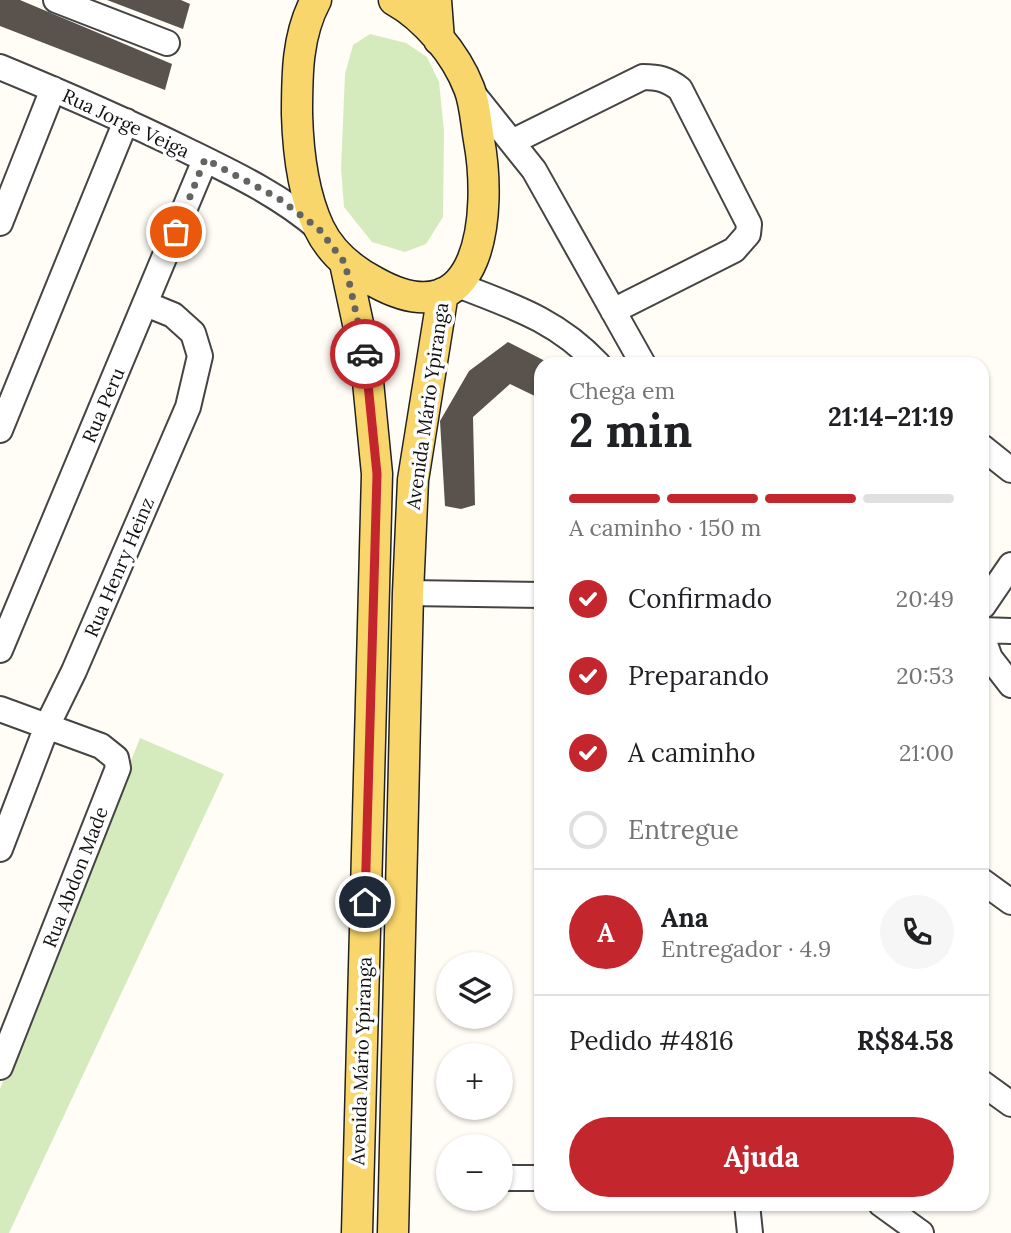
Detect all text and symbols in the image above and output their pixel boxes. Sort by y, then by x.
street label: Rua Jorge Veiga [59,83,194,163]
pin [146,202,206,262]
icon: bag [157,213,195,251]
street label: Avenida Mário Ypiranga [400,301,453,512]
courier [330,319,400,389]
icon: car [346,335,384,373]
street label: Rua Peru [76,364,130,446]
text: Chega em [569,376,675,405]
text: 21:14–21:19 [828,400,954,433]
text: 2 min [569,401,692,460]
street label: Rua Henry Heinz [79,494,159,640]
text: A caminho · 150 m [569,513,761,542]
icon: check [569,580,607,618]
text: Confirmado [628,582,772,615]
text: 20:49 [896,584,954,613]
icon: check [569,657,607,695]
text: Preparando [628,659,769,692]
text: 20:53 [896,661,954,690]
icon: check [569,734,607,772]
text: A caminho [628,736,755,769]
text: 21:00 [899,738,954,767]
street label: Rua Abdon Made [37,803,113,951]
text: Entregue [628,813,739,846]
pin [335,872,395,932]
icon: home [346,883,384,921]
button: phone [880,895,954,969]
text: Ana [661,901,708,934]
text: A [597,916,615,949]
text: Entregador · 4.9 [661,934,831,963]
map controls [436,952,513,1211]
button: layers [436,952,513,1029]
street label: Avenida Mário Ypiranga [345,956,377,1167]
text: Pedido #4816 [569,1024,734,1057]
text: R$84.58 [857,1024,954,1057]
button: + [436,1043,513,1120]
button: Ajuda [569,1117,954,1197]
button: − [436,1134,513,1211]

